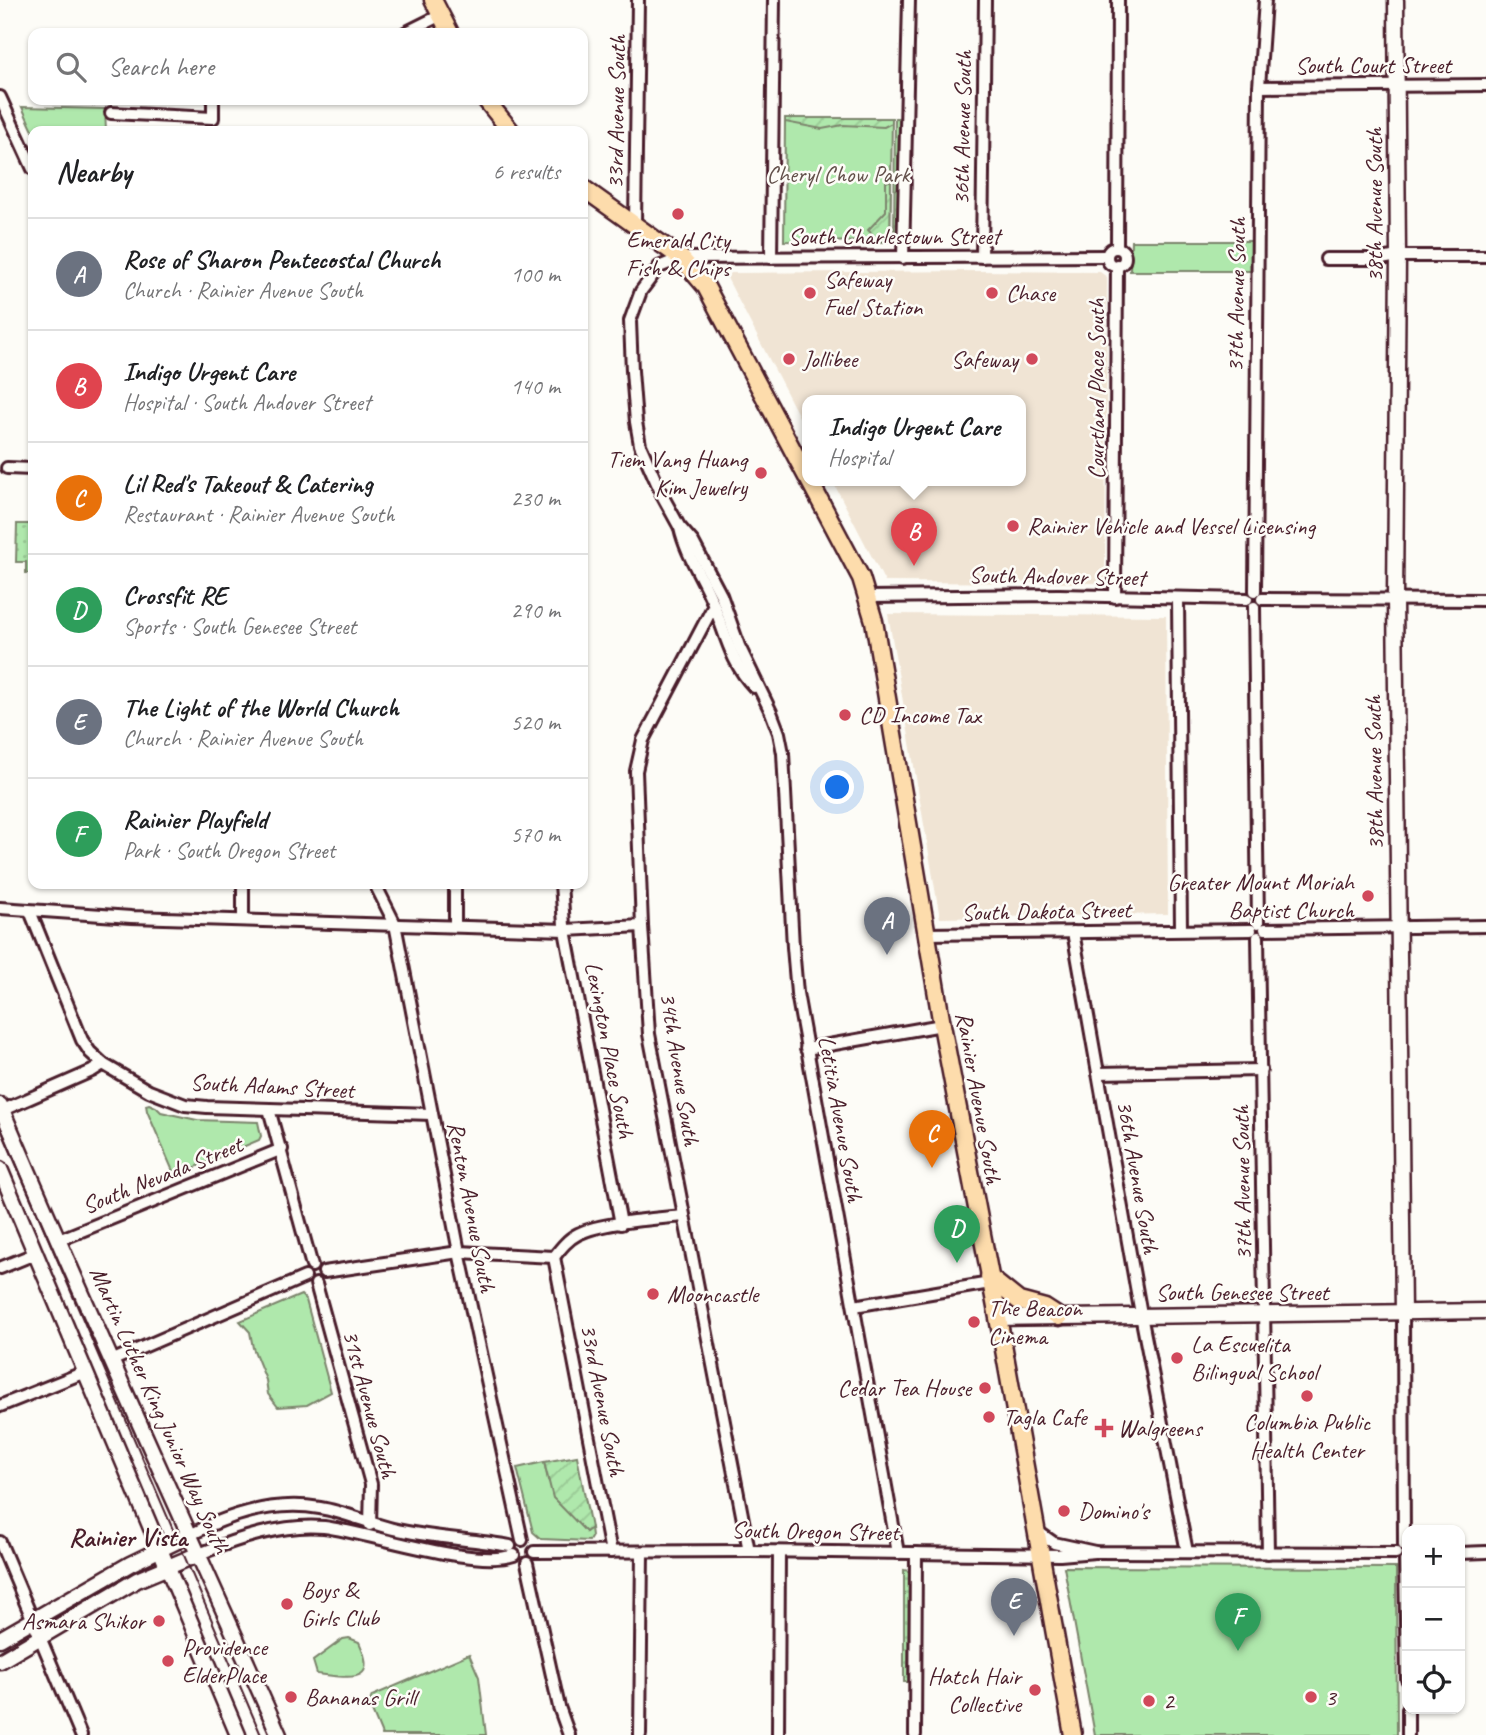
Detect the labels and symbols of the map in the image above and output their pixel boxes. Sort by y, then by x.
street label: 33rd Avenue South [600,34,632,189]
street label: 36th Avenue South [946,49,978,206]
street label: South Court Street [1295,50,1453,80]
street label: 38th Avenue South [1359,126,1389,282]
park label: Cheryl Chow Park [767,159,912,189]
marker: Emerald City Fish & Chips [670,206,686,222]
street label: 37th Avenue South [1220,216,1252,373]
street label: South Charlestown Street [788,221,1003,251]
place label: Emerald City Fish & Chips [626,225,732,283]
place label: Safeway Fuel Station [824,264,924,322]
place label: Chase [1006,278,1057,308]
marker: Safeway Fuel Station [802,285,818,301]
marker: Chase [984,285,1000,301]
street label: Courtland Place South [1081,297,1111,479]
place label: Jollibee [802,344,859,374]
place label: Safeway [951,344,1020,374]
marker: Jollibee [781,351,797,367]
marker: Safeway [1024,351,1040,367]
place label: Tiem Vang Huang Kim Jewelry [607,444,749,502]
marker: Tiem Vang Huang Kim Jewelry [753,465,769,481]
pin: B [891,508,937,566]
place label: Rainier Vehicle and Vessel Licensing [1027,511,1317,541]
marker: Rainier Vehicle and Vessel Licensing [1005,518,1021,534]
street label: South Andover Street [968,559,1149,593]
street label: 38th Avenue South [1358,694,1390,851]
place label: CD Income Tax [859,700,983,730]
marker: CD Income Tax [837,707,853,723]
your location [820,770,854,804]
place label: Greater Mount Moriah Baptist Church [1167,867,1356,925]
marker: Greater Mount Moriah Baptist Church [1360,888,1376,904]
street label: South Dakota Street [961,894,1133,927]
pin: A [864,897,910,955]
street label: Lexington Place South [578,959,642,1142]
street label: 34th Avenue South [653,990,707,1149]
street label: Rainier Avenue South [949,1010,1009,1187]
street label: Letitia Avenue South [812,1034,871,1205]
street label: South Adams Street [189,1067,357,1105]
street label: 36th Avenue South [1110,1098,1166,1257]
street label: 37th Avenue South [1226,1104,1258,1261]
pin: C [909,1110,955,1168]
street label: Renton Avenue South [441,1119,503,1296]
street label: South Nevada Street [78,1129,248,1221]
pin: D [934,1205,980,1263]
street label: Martin Luther King Junior Way South [83,1262,238,1560]
street label: South Genesee Street [1155,1277,1331,1307]
place label: Mooncastle [667,1279,760,1309]
marker: Mooncastle [645,1286,661,1302]
place label: The Beacon Cinema [988,1293,1083,1351]
marker: The Beacon Cinema [966,1314,982,1330]
street label: 33rd Avenue South [574,1321,633,1480]
street label: 31st Avenue South [336,1327,404,1482]
place label: La Escuelita Bilingual School [1191,1329,1321,1387]
marker: La Escuelita Bilingual School [1169,1350,1185,1366]
place label: Cedar Tea House [838,1373,973,1403]
marker: Cedar Tea House [977,1380,993,1396]
marker: Columbia Public Health Center [1299,1388,1315,1404]
place label: Tagla Cafe [1003,1402,1089,1432]
place label: Columbia Public Health Center [1244,1407,1371,1465]
marker: Tagla Cafe [981,1409,997,1425]
place label: Walgreens [1118,1413,1203,1443]
marker: Walgreens [1096,1420,1112,1436]
place label: Domino's [1078,1496,1152,1526]
marker: Domino's [1056,1503,1072,1519]
street label: South Oregon Street [731,1515,901,1547]
district label: Rainier Vista [69,1521,189,1554]
place label: Boys & Girls Club [301,1575,381,1633]
pin: E [991,1578,1037,1636]
pin: F [1215,1593,1261,1651]
marker: Boys & Girls Club [279,1596,295,1612]
place label: Asmara Shikor [22,1606,147,1636]
marker: Asmara Shikor [151,1613,167,1629]
place label: Providence ElderPlace [182,1632,269,1690]
marker: Providence ElderPlace [160,1653,176,1669]
place label: Hatch Hair Collective [928,1661,1023,1719]
place label: Bananas Grill [305,1682,420,1712]
marker: Hatch Hair Collective [1027,1682,1043,1698]
place label: 3 [1325,1682,1338,1712]
place label: 2 [1163,1686,1176,1716]
marker: Bananas Grill [283,1689,299,1705]
marker: 3 [1303,1689,1319,1705]
marker: 2 [1141,1693,1157,1709]

